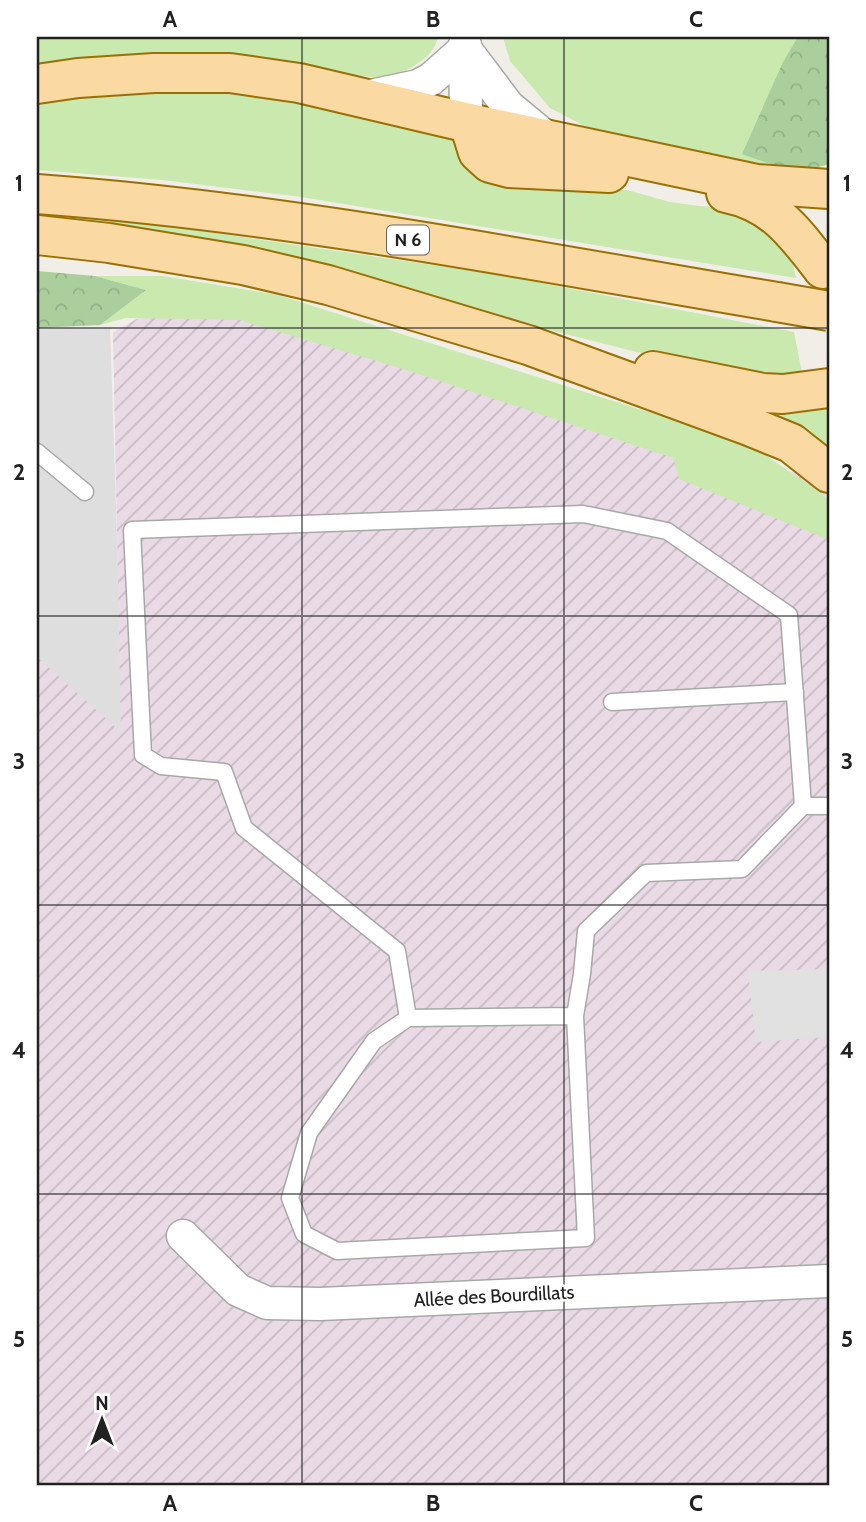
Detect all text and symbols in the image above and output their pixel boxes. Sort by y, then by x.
text: A [163,5,178,33]
text: B [426,5,440,33]
text: C [689,5,703,33]
text: 1 [15,169,23,197]
text: 1 [843,169,851,197]
road number: N 6 [387,226,429,254]
text: 2 [13,458,25,486]
text: 2 [841,458,853,486]
text: 3 [13,747,25,775]
text: 3 [841,747,853,775]
text: 4 [12,1036,26,1064]
text: 4 [840,1036,854,1064]
street label: Allée des Bourdillats [413,1280,575,1312]
text: 5 [13,1325,25,1353]
text: 5 [841,1325,853,1353]
north arrow [66,1386,136,1456]
text: N [95,1392,109,1415]
text: A [163,1489,178,1517]
text: B [426,1489,440,1517]
text: C [689,1489,703,1517]

